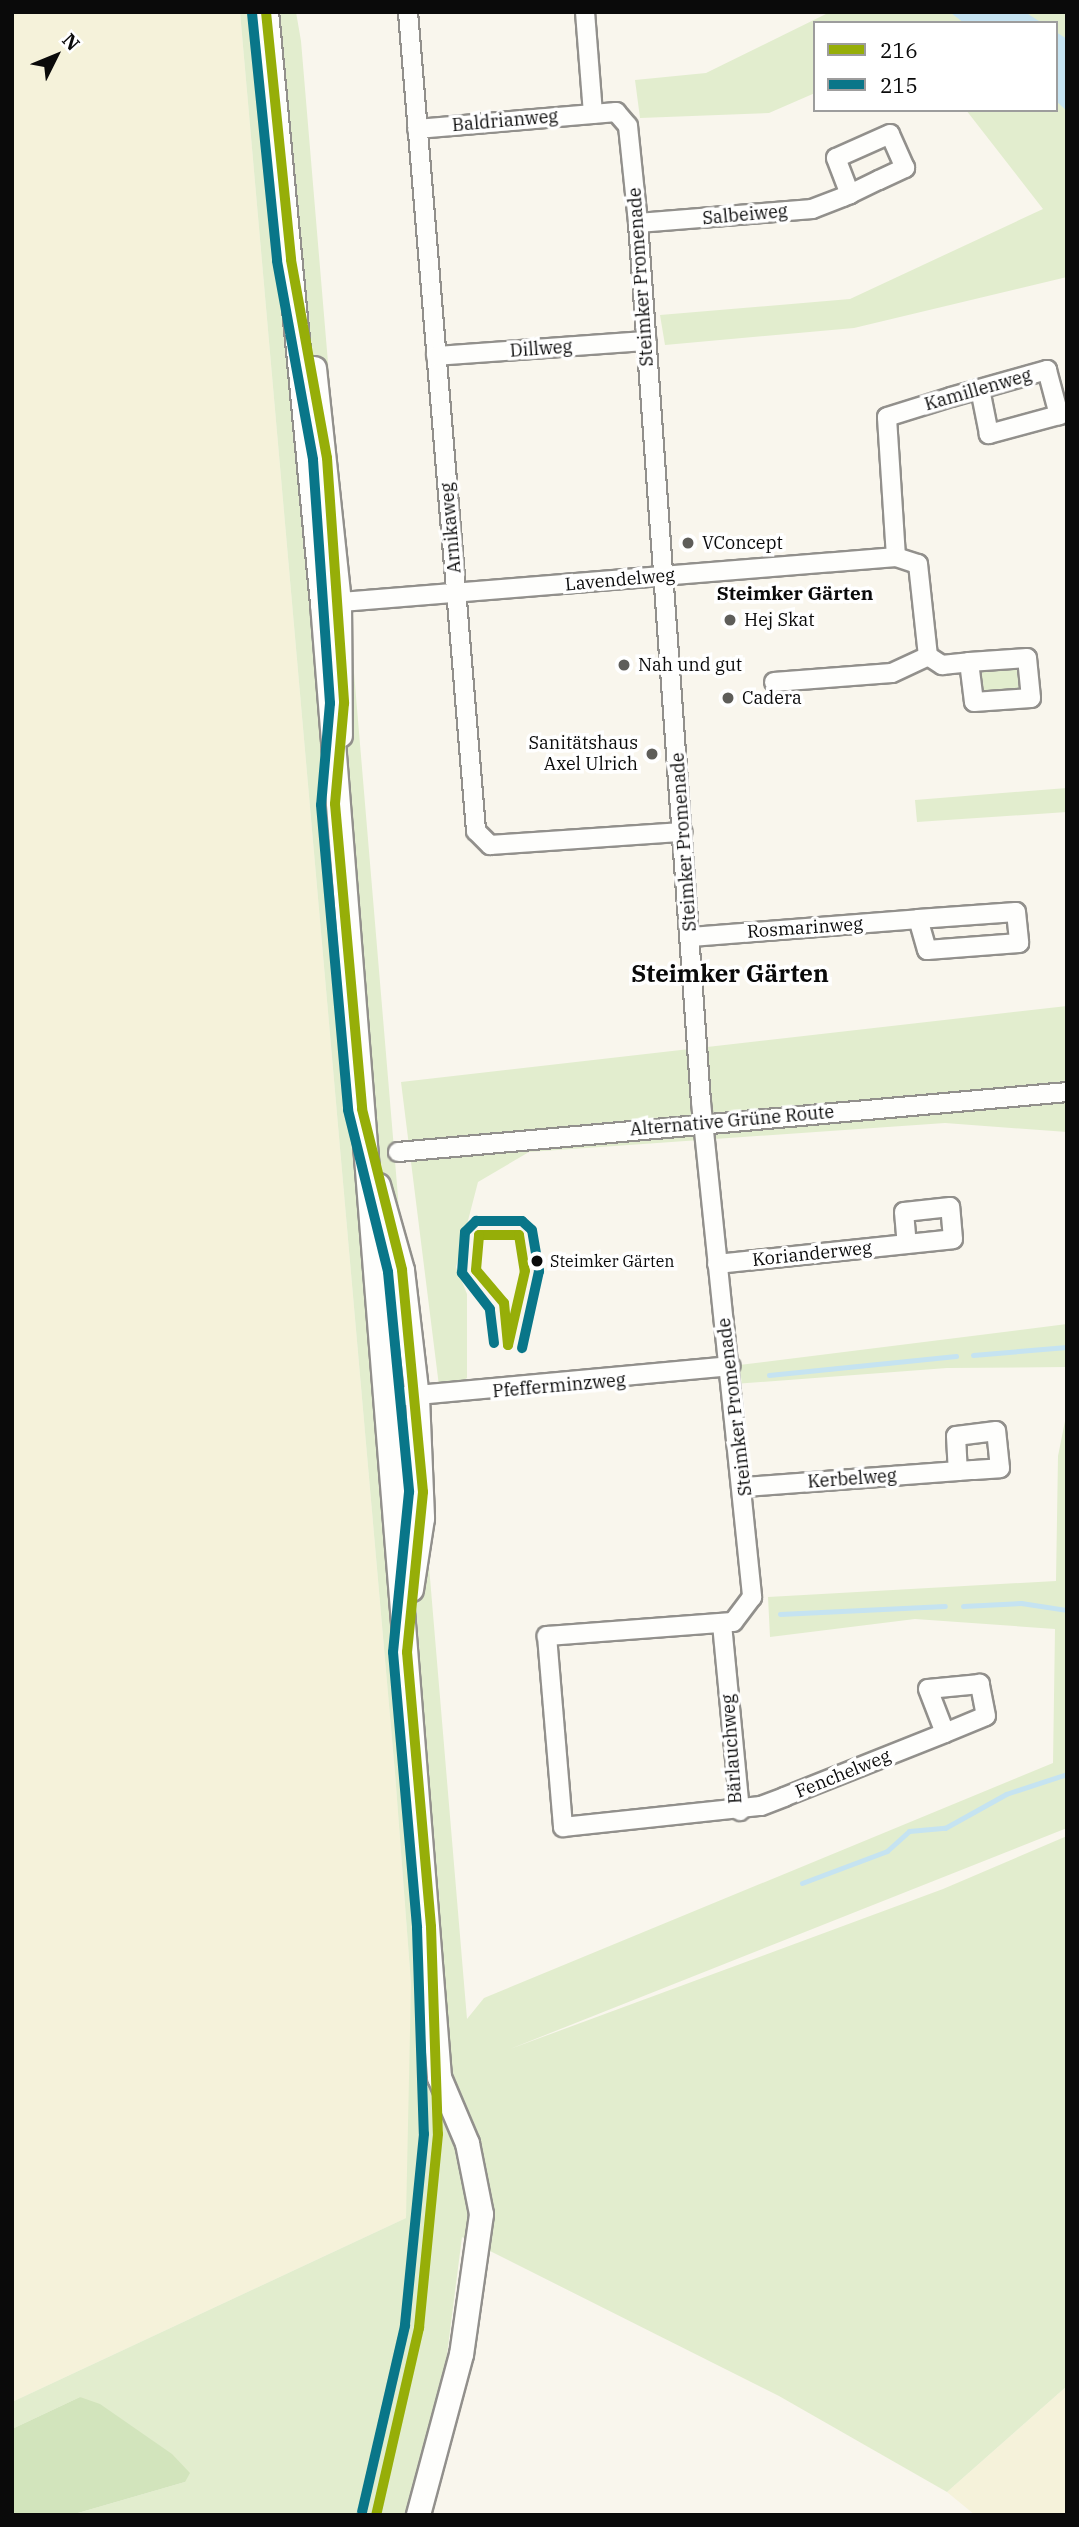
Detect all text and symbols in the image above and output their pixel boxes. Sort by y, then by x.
north arrow [21,21,91,91]
legend [813,21,1058,112]
text: N [57,28,85,55]
text: 216 [880,36,918,64]
text: 215 [880,71,918,99]
street label: Baldrianweg [451,106,559,136]
street label: Steimker Promenade [624,187,658,367]
street label: Salbeiweg [702,201,788,229]
street label: Dillweg [509,336,573,362]
street label: Kamillenweg [922,364,1034,416]
street label: Arnikaweg [436,482,466,574]
place label: VConcept [702,532,783,554]
marker: VConcept [680,535,696,551]
street label: Lavendelweg [564,564,676,596]
district label: Steimker Gärten [717,583,873,605]
place label: Hej Skat [744,609,815,631]
marker: Hej Skat [722,612,738,628]
place label: Nah und gut [638,654,742,676]
marker: Nah und gut [616,657,632,673]
place label: Cadera [742,687,802,709]
marker: Cadera [720,690,736,706]
place label: Sanitätshaus Axel Ulrich [528,733,638,776]
marker: Sanitätshaus Axel Ulrich [644,746,660,762]
street label: Steimker Promenade [667,752,701,932]
street label: Rosmarinweg [746,913,864,943]
district label: Steimker Gärten [631,960,829,988]
street label: Alternative Grüne Route [629,1101,835,1141]
street label: Korianderweg [751,1237,873,1271]
place label: Steimker Gärten [550,1251,675,1271]
marker: Steimker Gärten [530,1254,544,1268]
street label: Steimker Promenade [713,1317,757,1497]
street label: Pfefferminzweg [492,1369,626,1403]
street label: Kerbelweg [807,1465,897,1493]
street label: Bärlauchweg [717,1693,747,1805]
street label: Fenchelweg [792,1745,894,1803]

